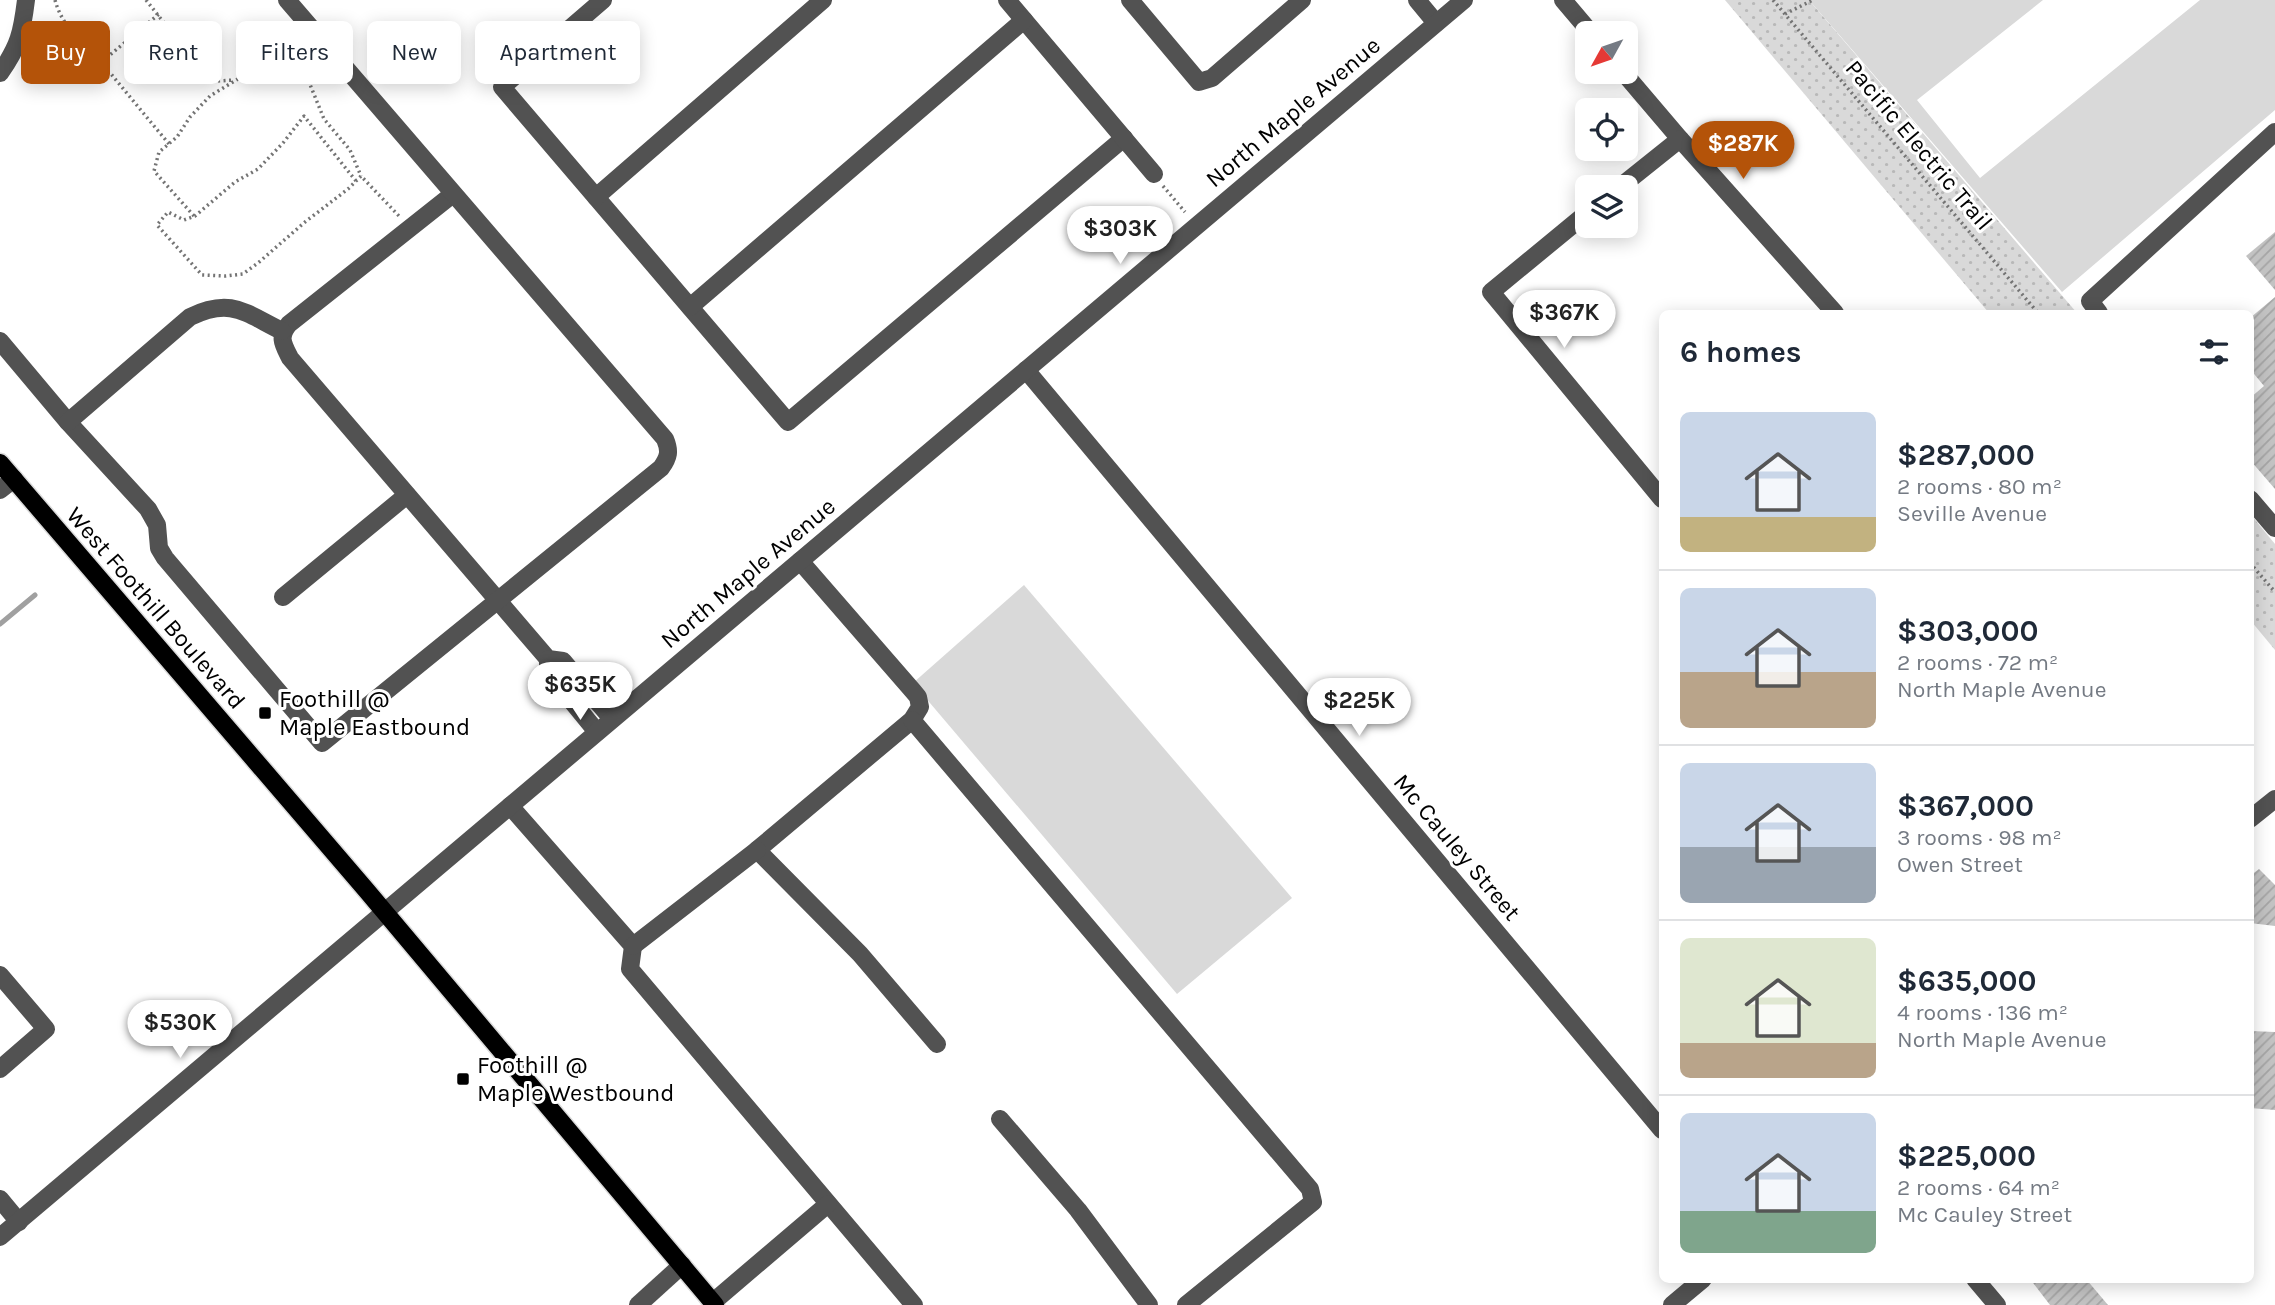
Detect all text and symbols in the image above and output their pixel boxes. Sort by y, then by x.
chip: Buy [21,21,110,84]
chip: Rent [124,21,222,84]
chip: Filters [236,21,353,84]
chip: New [367,21,461,84]
chip: Apartment [475,21,640,84]
north arrow [1575,21,1638,84]
map controls [1575,21,1638,238]
street label: North Maple Avenue [1200,31,1386,193]
street label: Pacific Electric Trail [1840,54,1998,236]
button: locate [1575,98,1638,161]
pin: $287K [1694,122,1792,181]
text: $287K [1707,130,1779,157]
button: layers [1575,175,1638,238]
pin: $303K [1071,206,1169,266]
text: $303K [1083,215,1157,242]
pin: $367K [1515,290,1613,350]
text: $367K [1529,299,1599,326]
icon: filters [2195,333,2233,371]
text: 6 homes [1680,334,1802,370]
text: $287,000 [1897,437,2035,473]
icon: home [1736,440,1820,524]
text: 2 rooms · 80 m² [1897,473,2062,500]
street label: North Maple Avenue [655,492,841,654]
text: Seville Avenue [1897,500,2047,527]
street label: West Foothill Boulevard [61,501,251,715]
text: $303,000 [1897,613,2038,649]
icon: home [1736,616,1820,700]
text: 2 rooms · 72 m² [1897,649,2058,676]
pin: $635K [531,662,629,722]
text: $635K [544,671,616,698]
text: North Maple Avenue [1897,676,2107,703]
pin: $225K [1310,678,1408,738]
place label: Foothill @ Maple Eastbound [279,685,470,741]
text: $225K [1323,687,1395,714]
marker: Foothill @ Maple Eastbound [257,705,273,721]
street label: Mc Cauley Street [1388,768,1526,926]
text: $367,000 [1897,788,2034,824]
icon: home [1736,791,1820,875]
text: 3 rooms · 98 m² [1897,824,2062,851]
text: Owen Street [1897,851,2023,878]
text: $635,000 [1897,963,2037,999]
icon: home [1736,966,1820,1050]
text: 4 rooms · 136 m² [1897,999,2068,1026]
pin: $530K [131,1000,229,1060]
text: $530K [143,1009,217,1036]
text: North Maple Avenue [1897,1026,2107,1053]
place label: Foothill @ Maple Westbound [477,1051,675,1107]
marker: Foothill @ Maple Westbound [455,1071,471,1087]
text: $225,000 [1897,1138,2036,1174]
icon: home [1736,1141,1820,1225]
text: 2 rooms · 64 m² [1897,1174,2060,1201]
text: Mc Cauley Street [1897,1201,2072,1228]

